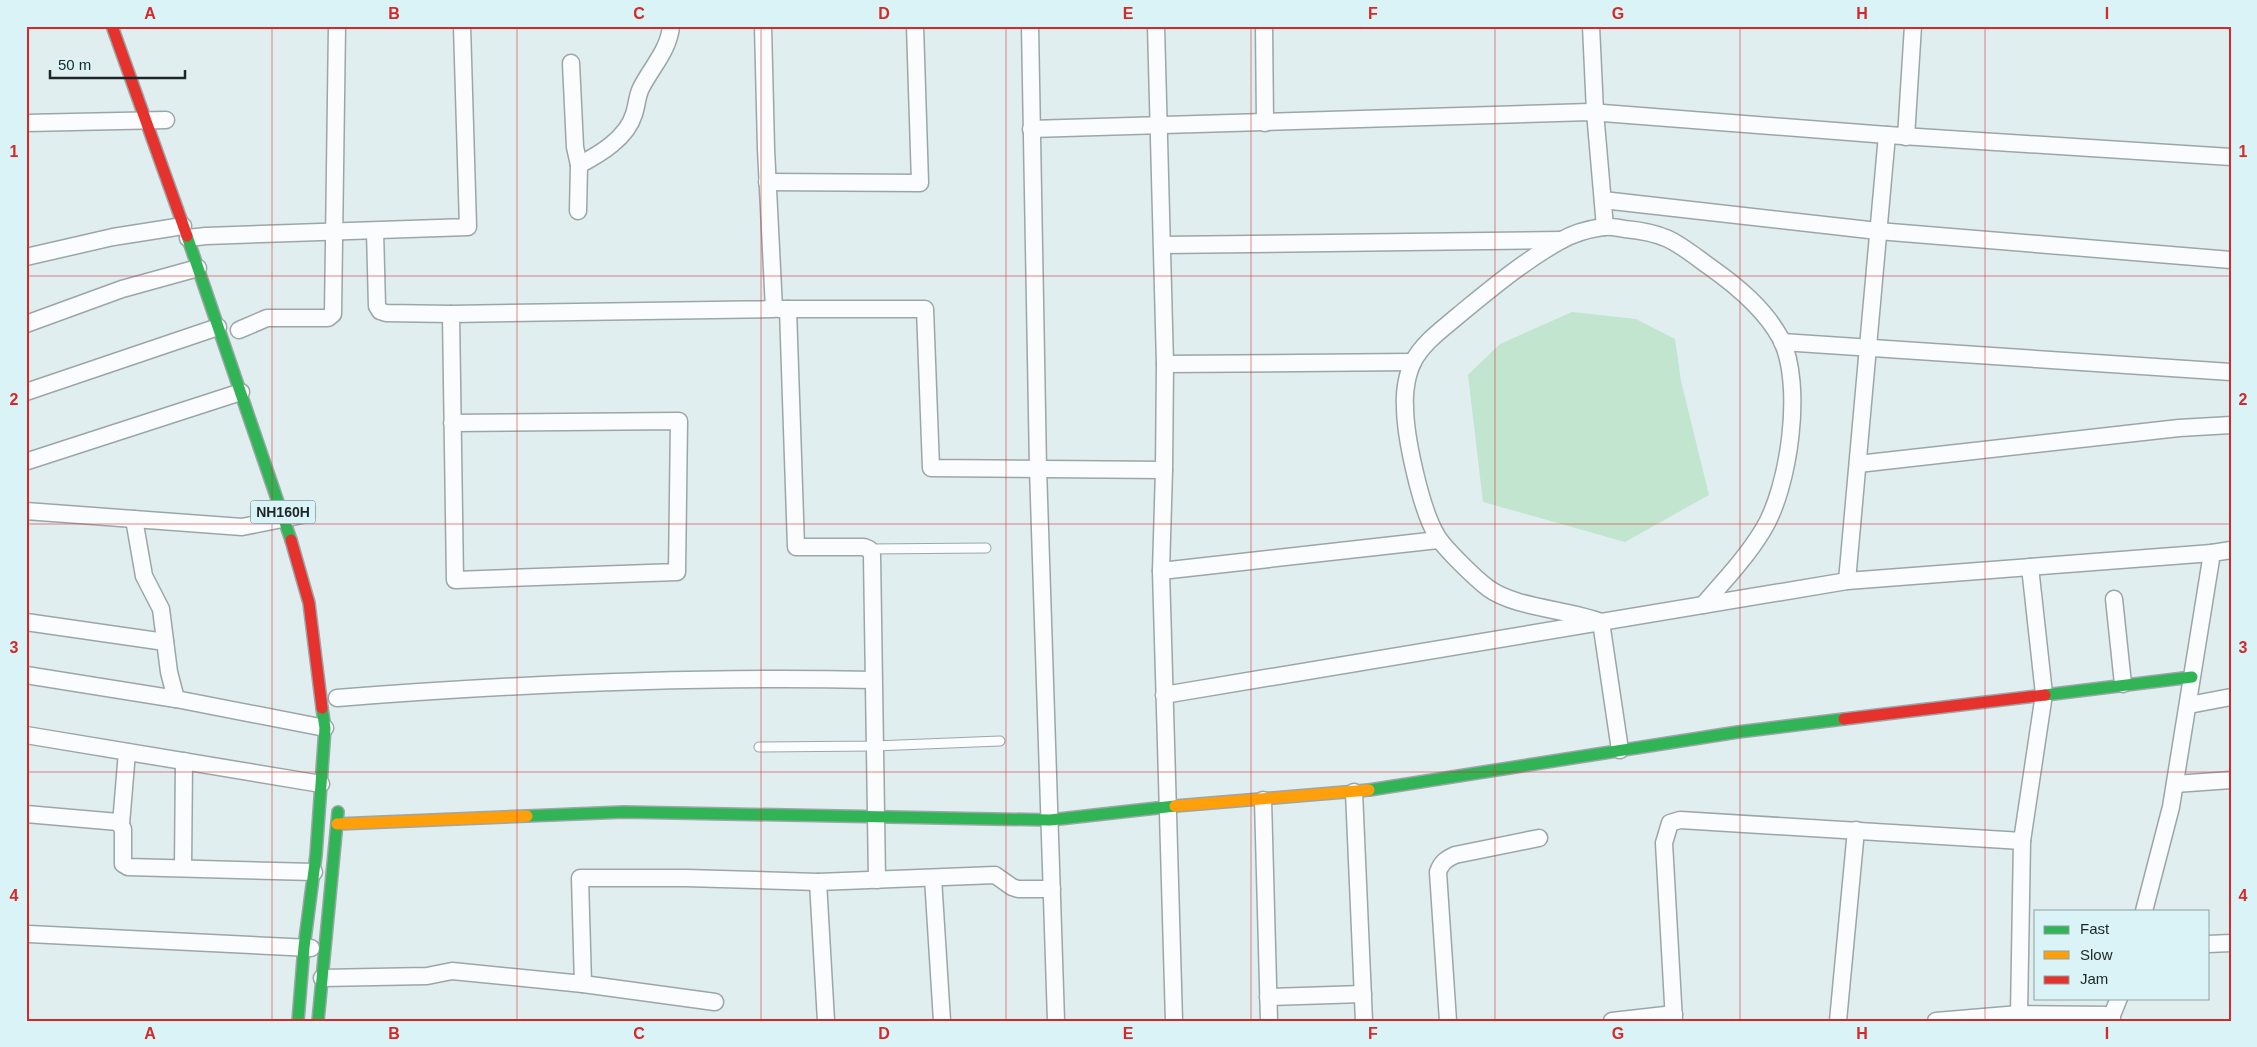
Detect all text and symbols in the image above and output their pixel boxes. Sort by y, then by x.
text: A [144,5,156,22]
text: B [388,5,400,22]
text: C [633,5,645,22]
text: D [878,5,890,22]
text: E [1123,5,1134,22]
text: F [1368,5,1378,22]
text: G [1612,5,1624,22]
text: H [1856,5,1868,22]
text: I [2105,5,2109,22]
scale bar [50,48,185,80]
text: 50 m [58,56,91,73]
text: 1 [10,143,19,160]
text: 1 [2239,143,2248,160]
text: 2 [10,391,19,408]
text: 2 [2239,391,2248,408]
road number: NH160H [250,501,316,524]
text: 3 [10,639,19,656]
text: 3 [2239,639,2248,656]
text: 4 [10,887,19,904]
text: 4 [2239,887,2248,904]
legend [2034,910,2210,1000]
text: Fast [2080,920,2110,937]
text: Slow [2080,946,2113,963]
text: Jam [2080,970,2108,987]
text: A [144,1025,156,1042]
text: B [388,1025,400,1042]
text: C [633,1025,645,1042]
text: D [878,1025,890,1042]
text: E [1123,1025,1134,1042]
text: F [1368,1025,1378,1042]
text: G [1612,1025,1624,1042]
text: H [1856,1025,1868,1042]
text: I [2105,1025,2109,1042]

